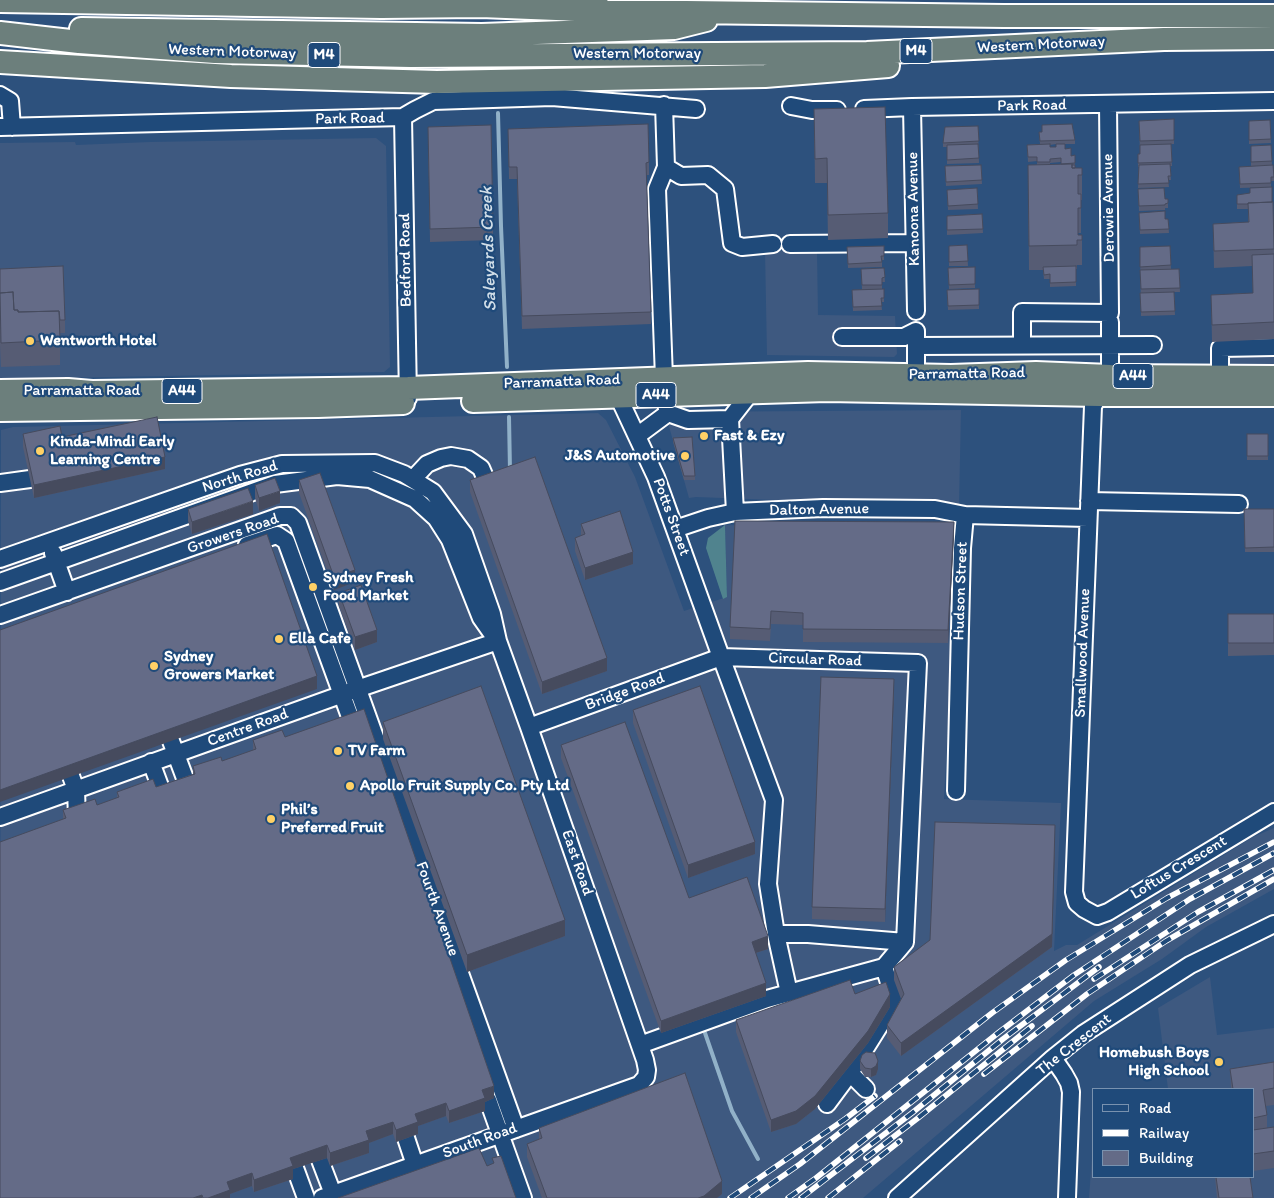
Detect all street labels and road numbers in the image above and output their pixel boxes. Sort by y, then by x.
street label: Western Motorway [977,32,1105,58]
road number: M4 [900,38,932,64]
street label: Western Motorway [168,40,296,64]
road number: M4 [308,42,340,68]
street label: Western Motorway [573,44,701,64]
street label: Park Road [997,96,1067,116]
street label: Park Road [315,109,385,129]
street label: Kanoona Avenue [903,152,925,266]
street label: Derowie Avenue [1098,153,1120,263]
street label: Bedford Road [396,213,416,307]
street label: Parramatta Road [908,363,1026,385]
road number: A44 [1113,364,1153,388]
street label: Parramatta Road [503,370,621,394]
road number: A44 [162,378,202,404]
street label: Parramatta Road [24,381,140,401]
road number: A44 [636,382,676,408]
street label: North Road [200,456,280,498]
street label: Potts Street [648,476,694,558]
street label: Dalton Avenue [769,500,869,520]
street label: Growers Road [185,509,281,559]
street label: Hudson Street [950,541,972,641]
street label: Smallwood Avenue [1071,588,1095,718]
street label: Circular Road [768,649,862,671]
street label: Bridge Road [583,669,667,715]
street label: Centre Road [205,704,291,752]
street label: East Road [557,828,597,898]
street label: Loftus Crescent [1127,832,1231,904]
street label: Fourth Avenue [411,859,463,959]
street label: The Crescent [1033,1010,1115,1080]
street label: South Road [440,1119,520,1163]

